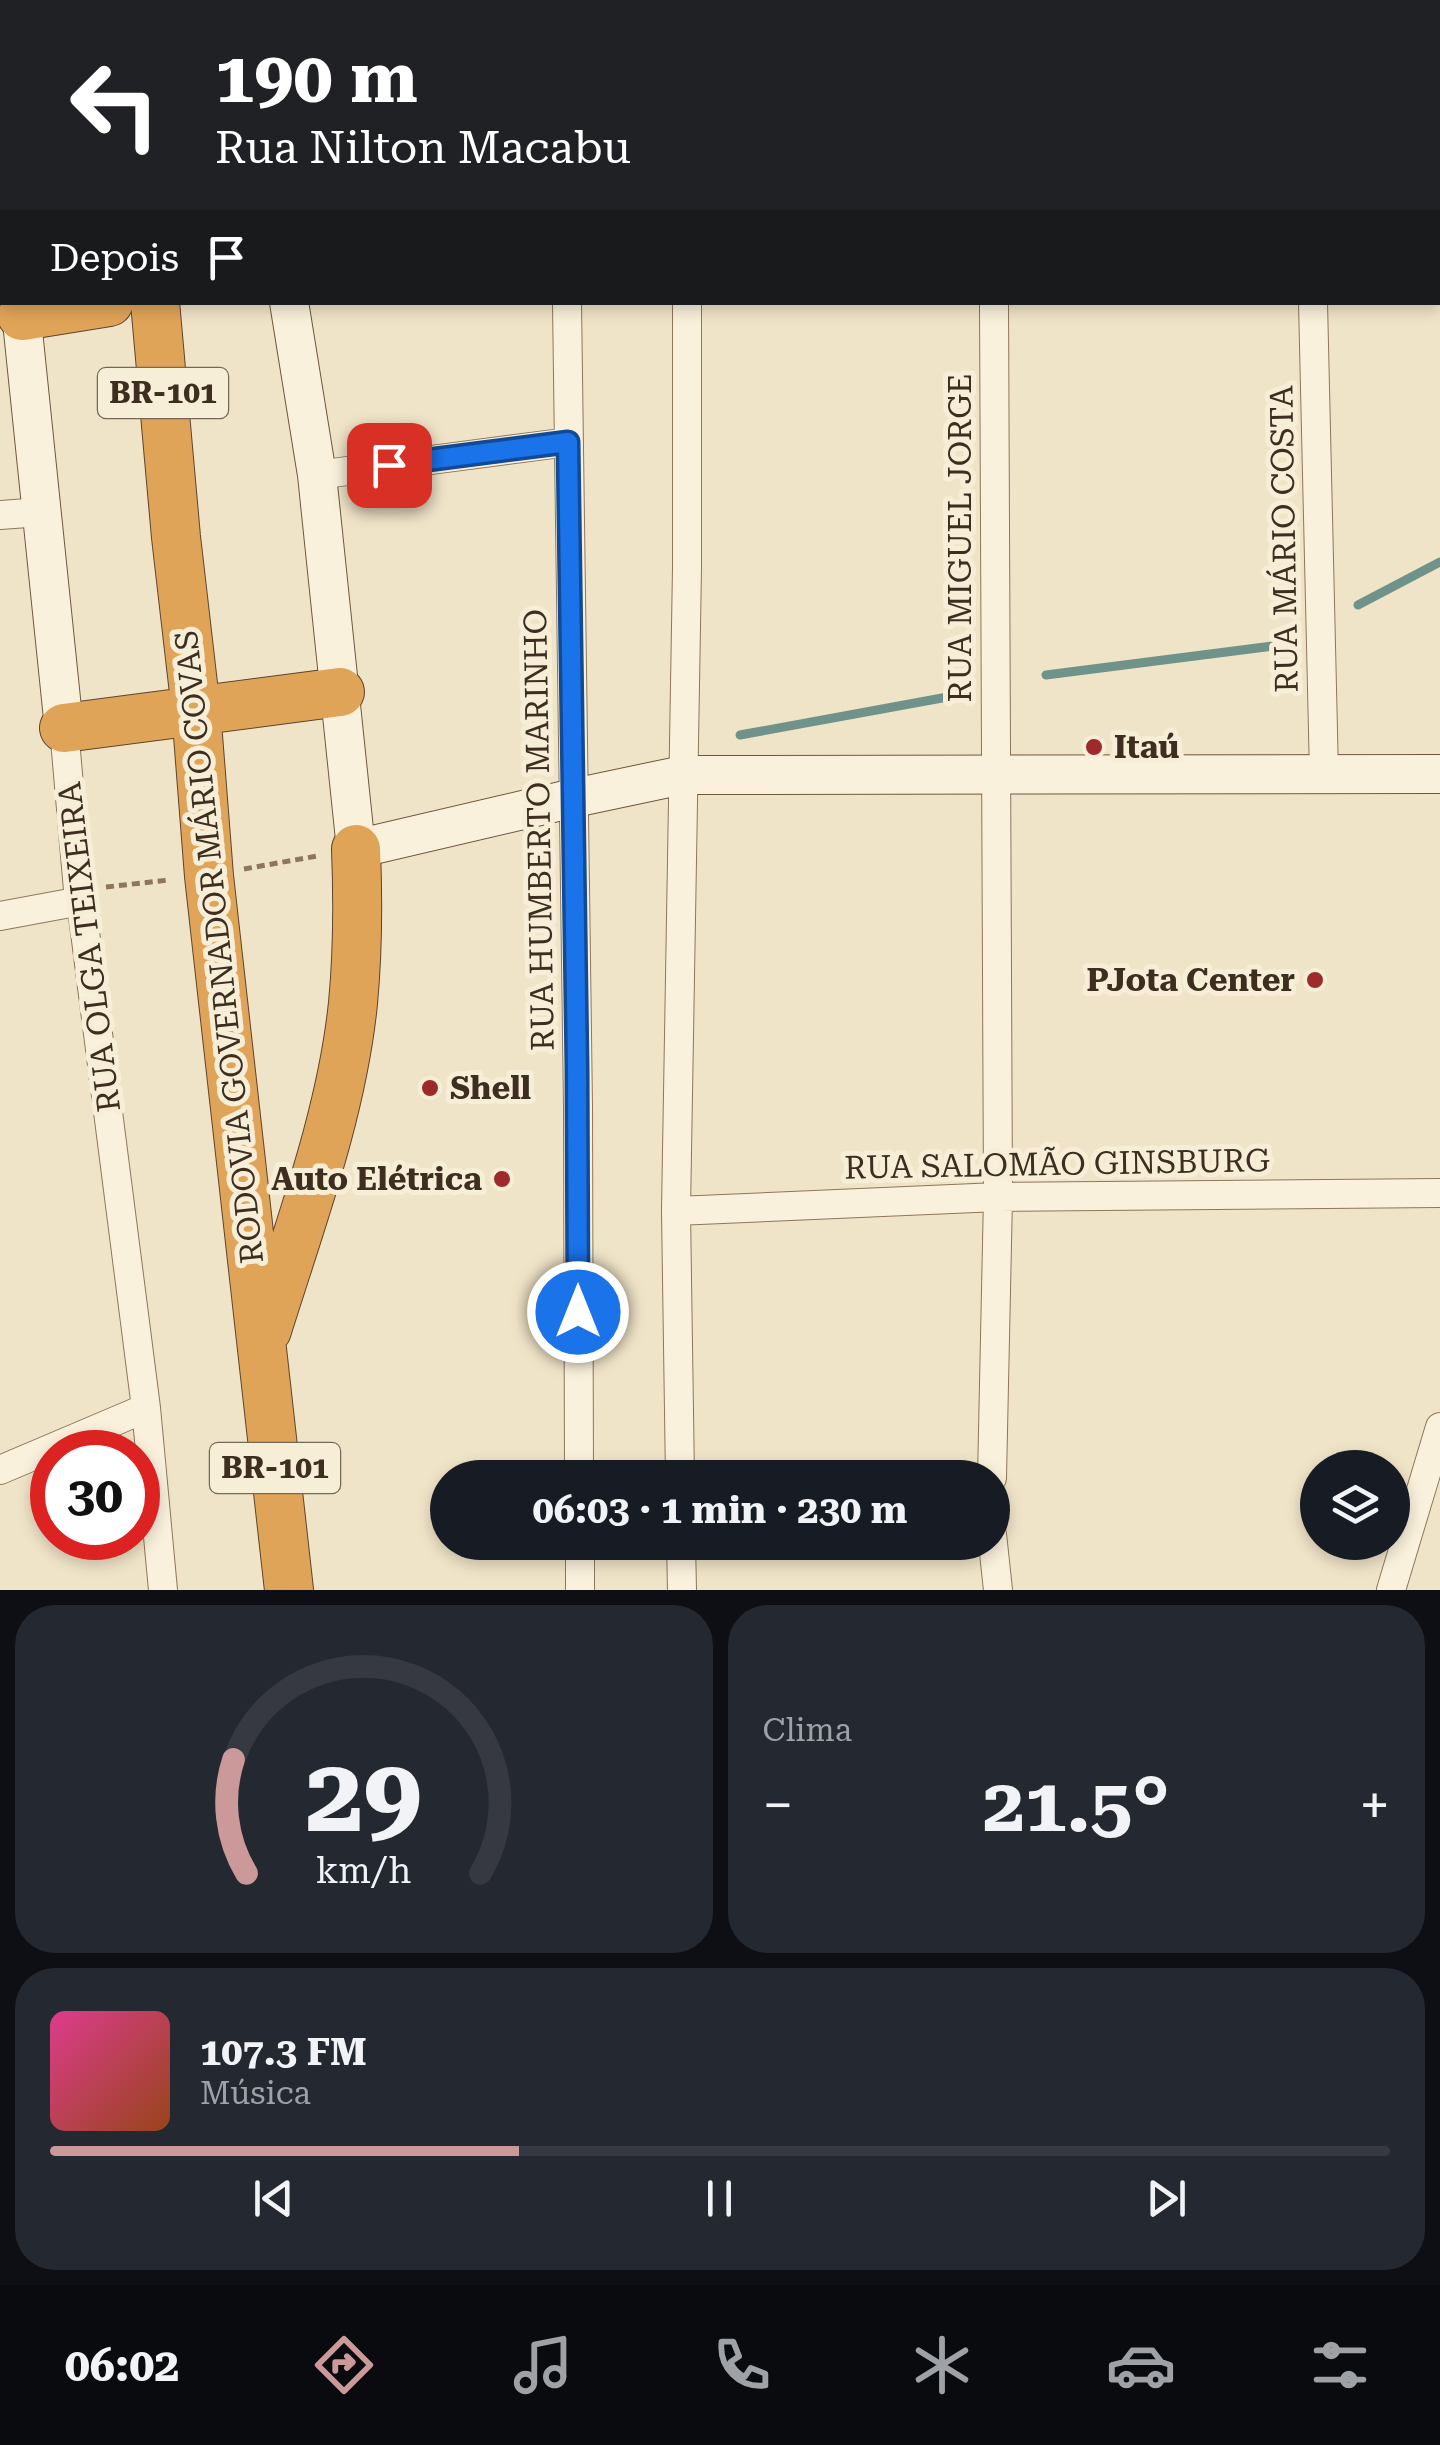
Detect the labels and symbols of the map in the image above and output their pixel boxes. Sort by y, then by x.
road number: BR-101 [98,368,228,418]
street label: RUA MIGUEL JORGE [941,374,979,702]
street label: RUA MÁRIO COSTA [1262,384,1306,693]
pin [347,423,432,508]
street label: RUA HUMBERTO MARINHO [516,609,562,1051]
street label: RODOVIA GOVERNADOR MÁRIO COVAS [167,629,271,1265]
place label: Itaú [1114,728,1179,766]
marker: Itaú [1083,736,1105,758]
street label: RUA OLGA TEIXEIRA [50,779,128,1114]
place label: PJota Center [1087,961,1295,999]
marker: PJota Center [1304,969,1326,991]
place label: Shell [450,1069,532,1107]
marker: Shell [419,1077,441,1099]
street label: RUA SALOMÃO GINSBURG [844,1141,1270,1187]
place label: Auto Elétrica [271,1160,482,1198]
marker: Auto Elétrica [491,1168,513,1190]
position arrow [526,1260,630,1364]
speed limit sign: 30 [30,1430,160,1560]
road number: BR-101 [210,1443,340,1493]

